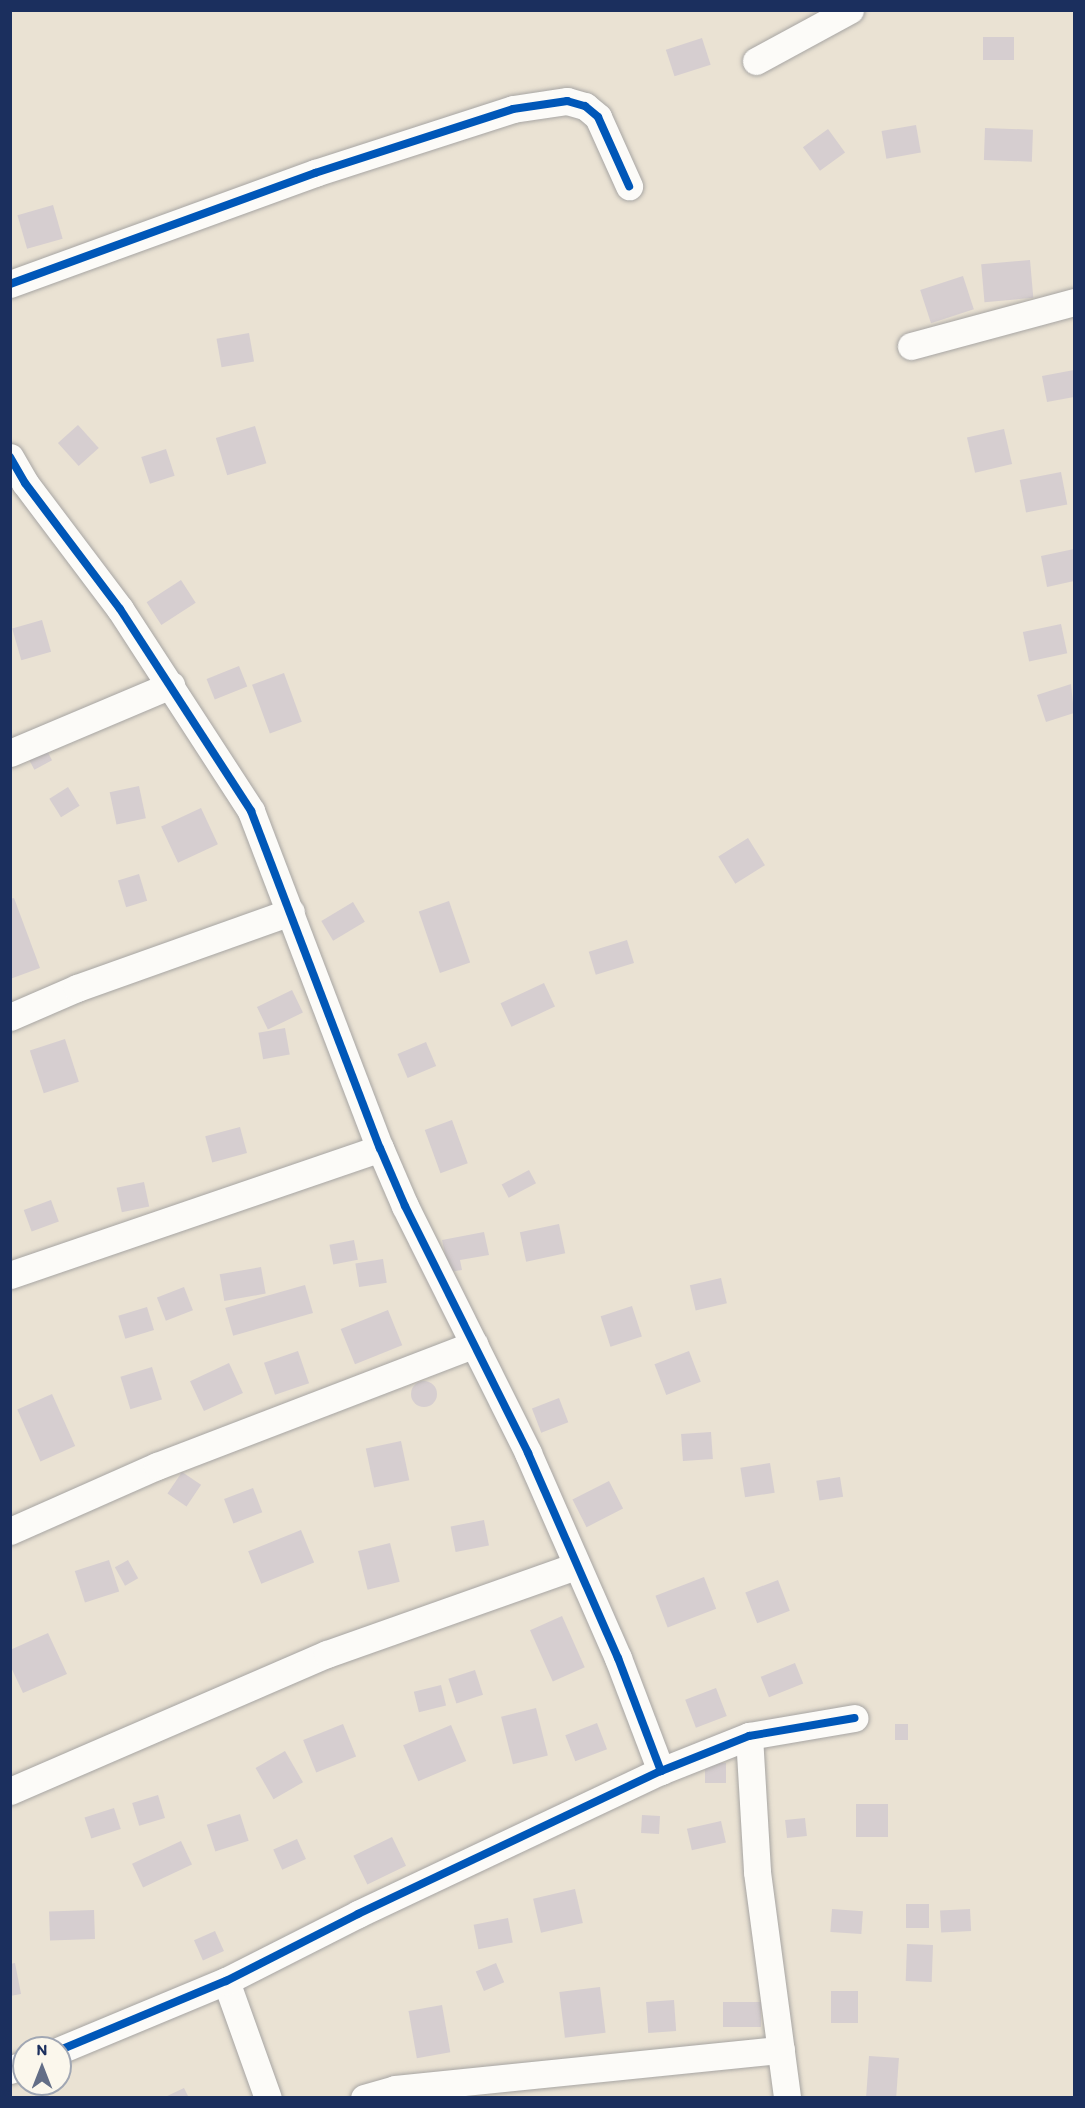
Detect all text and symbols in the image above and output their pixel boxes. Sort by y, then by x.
north arrow [12,2036,72,2096]
text: N [37,2040,47,2059]

